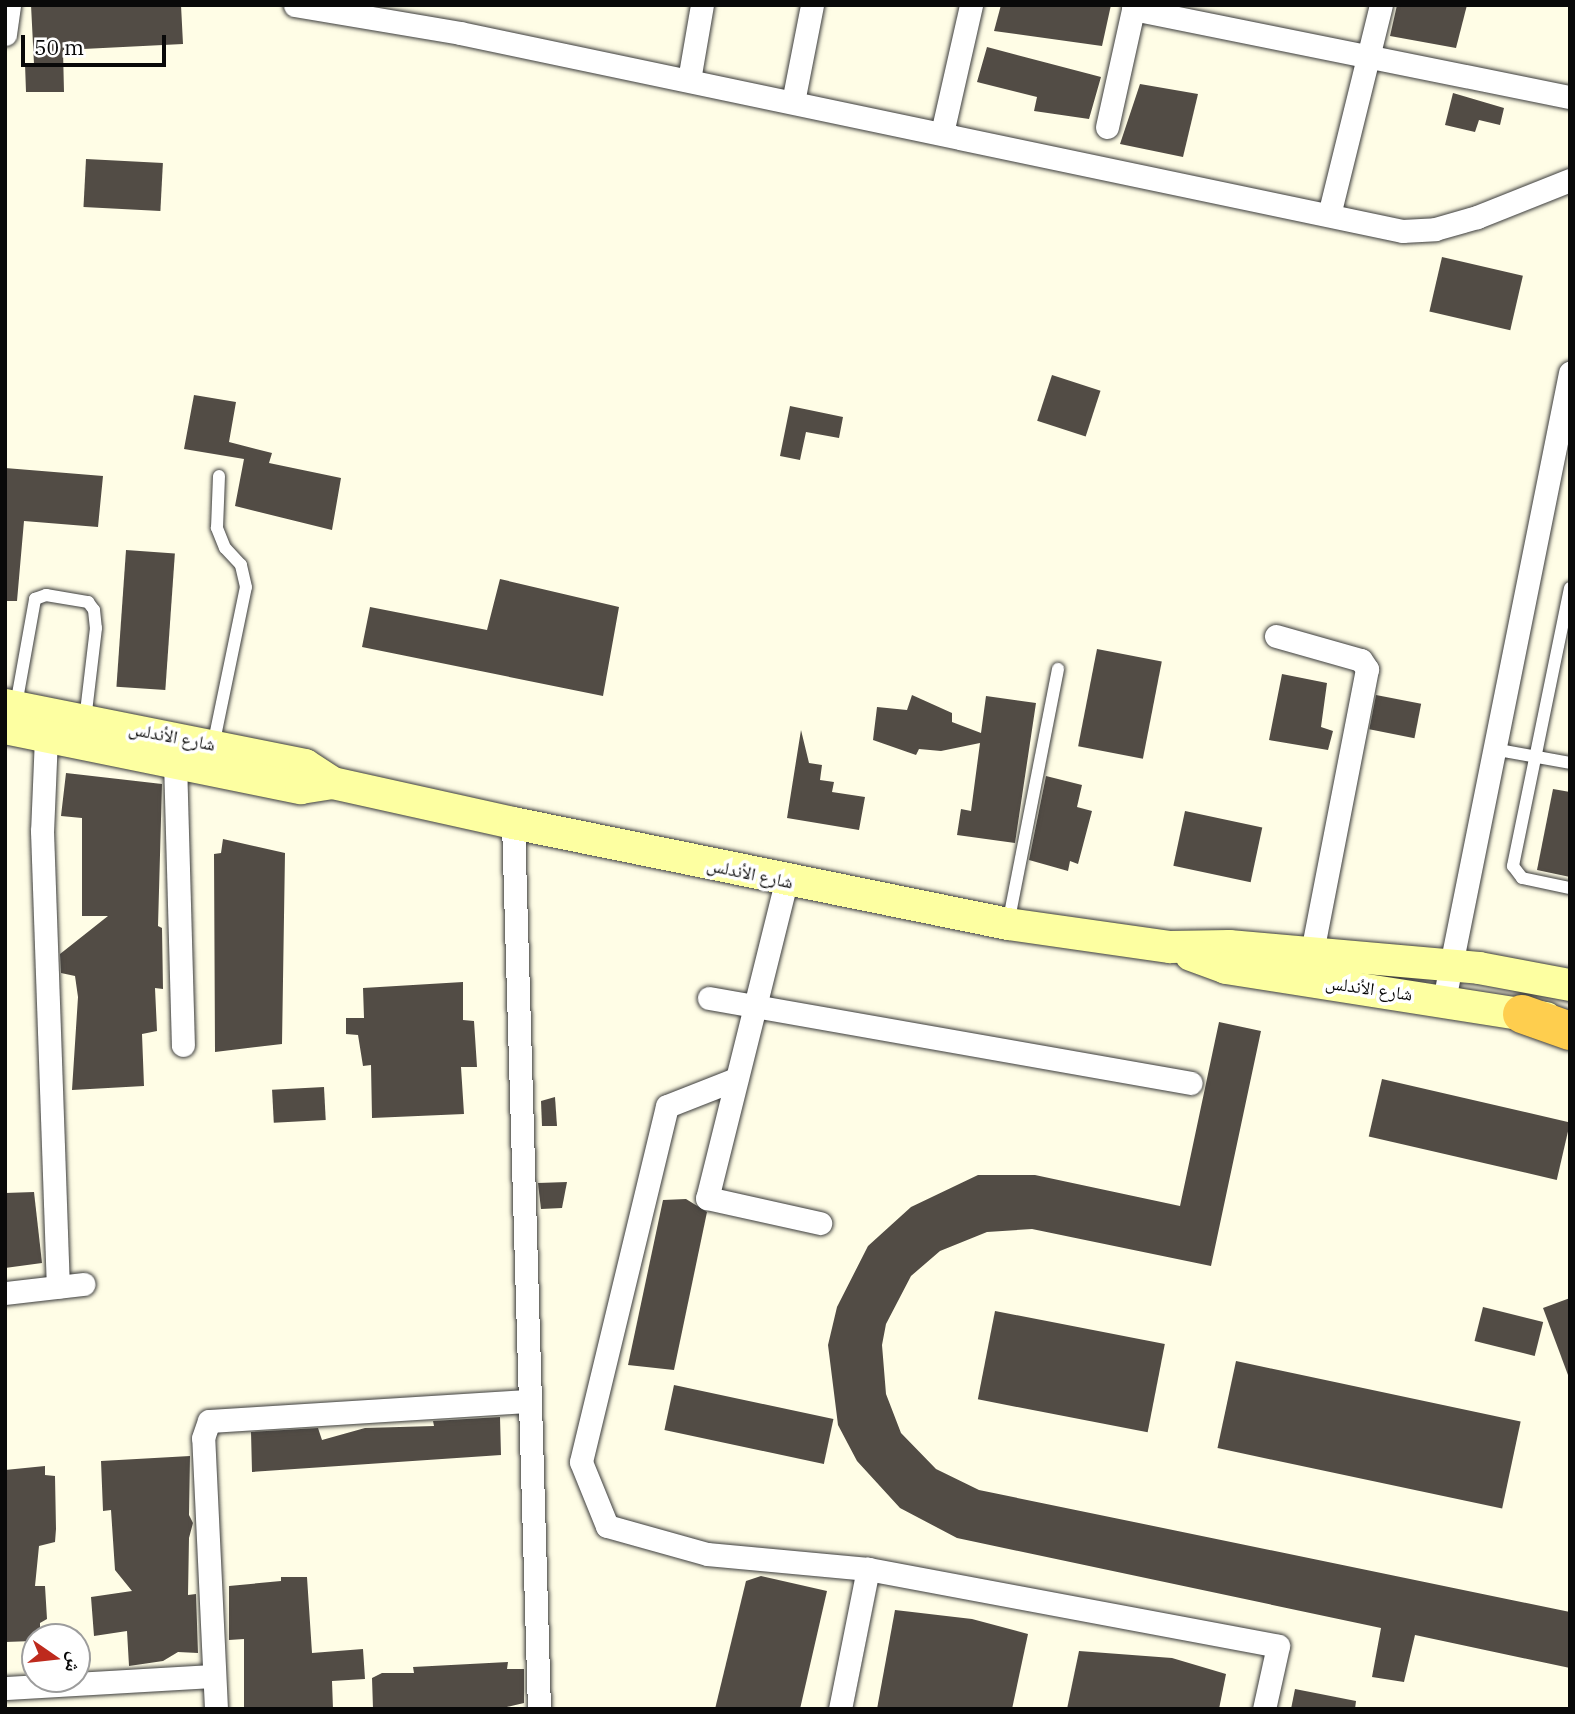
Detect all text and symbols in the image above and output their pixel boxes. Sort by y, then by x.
scale bar [24,21,170,65]
text: 50 m [34,33,84,61]
street label: شارع الأندلس [127,718,217,756]
street label: شارع الأندلس [705,854,795,894]
street label: شارع الأندلس [1324,972,1414,1006]
north arrow [21,1623,91,1693]
text: ش [60,1650,89,1675]

